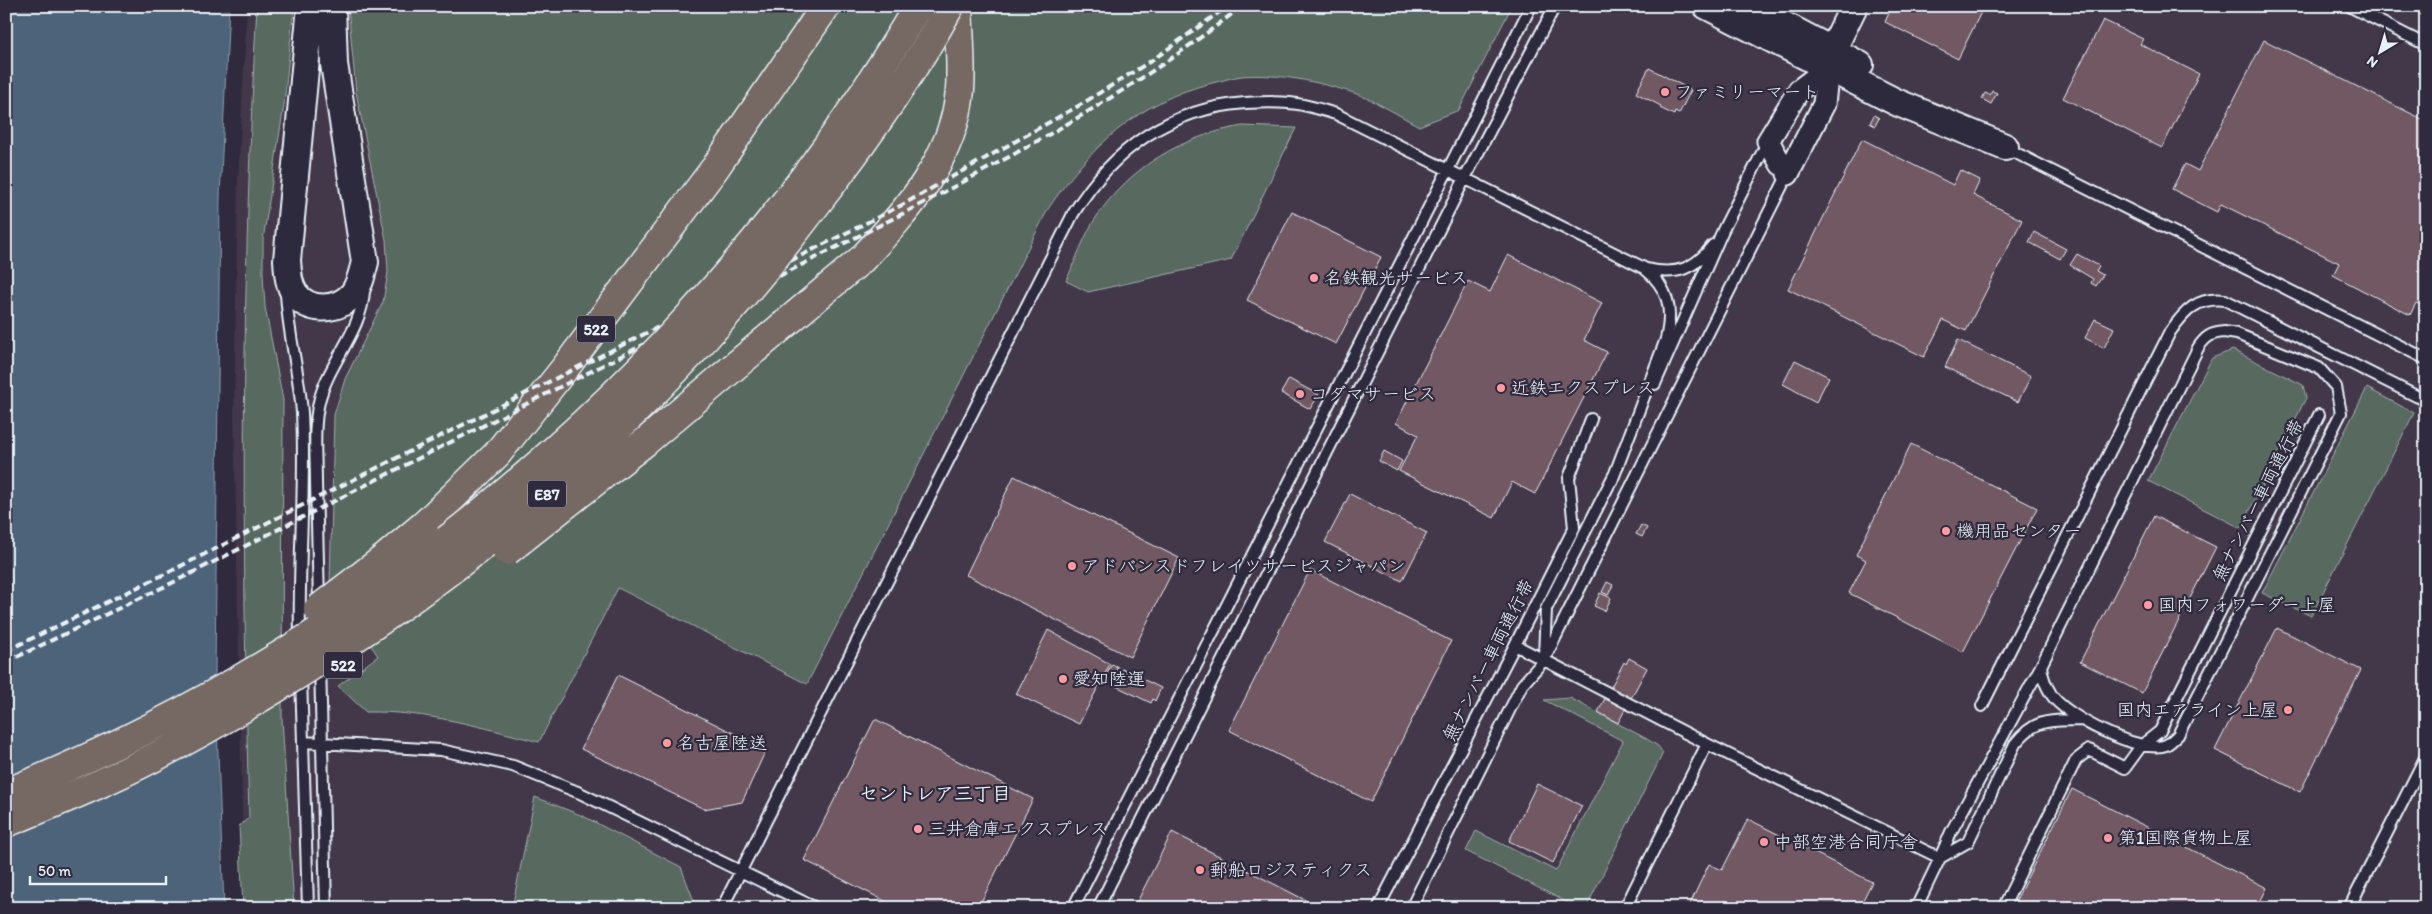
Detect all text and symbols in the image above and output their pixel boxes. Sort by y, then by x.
north arrow [2354,28,2404,78]
text: N [2363,52,2381,71]
place label: ファミリーマート [1675,81,1819,103]
marker: ファミリーマート [1659,86,1671,98]
place label: 名鉄観光サービス [1324,267,1468,289]
marker: 名鉄観光サービス [1308,272,1320,284]
road number: 522 [577,316,615,342]
place label: 近鉄エクスプレス [1511,377,1655,399]
marker: 近鉄エクスプレス [1495,382,1507,394]
place label: コダマサービス [1310,383,1436,405]
marker: コダマサービス [1294,388,1306,400]
street label: 無ナンバー車両通行帯 [2208,415,2308,585]
road number: E87 [528,480,566,508]
place label: 機用品センター [1956,520,2081,542]
marker: 機用品センター [1940,525,1952,537]
place label: アドバンスドフレイツサービスジャパン [1082,555,1406,577]
marker: アドバンスドフレイツサービスジャパン [1066,560,1078,572]
street label: 無ナンバー車両通行帯 [1438,575,1538,745]
place label: 国内フォワーダー上屋 [2158,594,2336,616]
marker: 国内フォワーダー上屋 [2142,599,2154,611]
road number: 522 [324,652,362,678]
place label: 愛知陸運 [1073,668,1145,690]
marker: 愛知陸運 [1057,673,1069,685]
place label: 国内エアライン上屋 [2117,699,2278,721]
marker: 国内エアライン上屋 [2282,704,2294,716]
place label: 名古屋陸送 [677,732,767,754]
marker: 名古屋陸送 [661,737,673,749]
district label: セントレア三丁目 [859,782,1011,805]
place label: 三井倉庫エクスプレス [928,818,1108,840]
marker: 三井倉庫エクスプレス [912,823,924,835]
place label: 第1国際貨物上屋 [2118,827,2252,849]
place label: 中部空港合同庁舎 [1774,831,1918,853]
marker: 第1国際貨物上屋 [2102,832,2114,844]
marker: 中部空港合同庁舎 [1758,836,1770,848]
scale bar [30,854,166,886]
place label: 郵船ロジスティクス [1210,859,1372,881]
text: 50 m [38,862,71,880]
marker: 郵船ロジスティクス [1194,864,1206,876]

